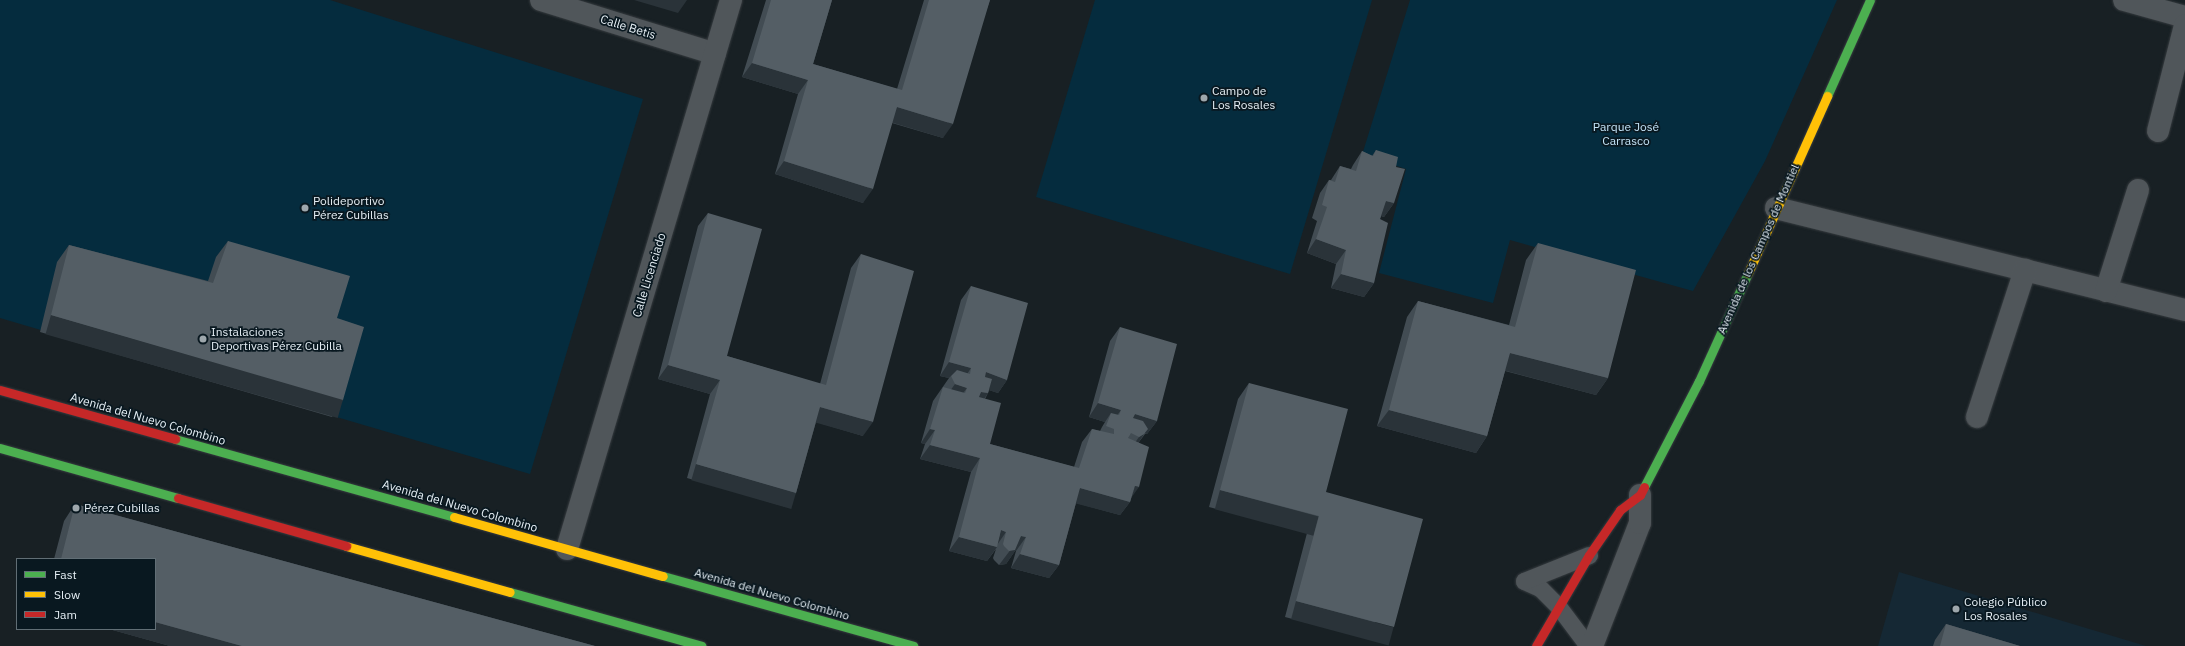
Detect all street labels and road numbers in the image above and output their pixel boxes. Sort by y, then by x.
street label: Calle Betis [599,12,657,42]
street label: Avenida de los Campos de Montiel [1714,162,1802,336]
street label: Calle Licenciado [629,231,669,319]
street label: Avenida del Nuevo Colombino [69,390,227,448]
street label: Avenida del Nuevo Colombino [381,477,539,535]
street label: Avenida del Nuevo Colombino [693,565,851,623]

